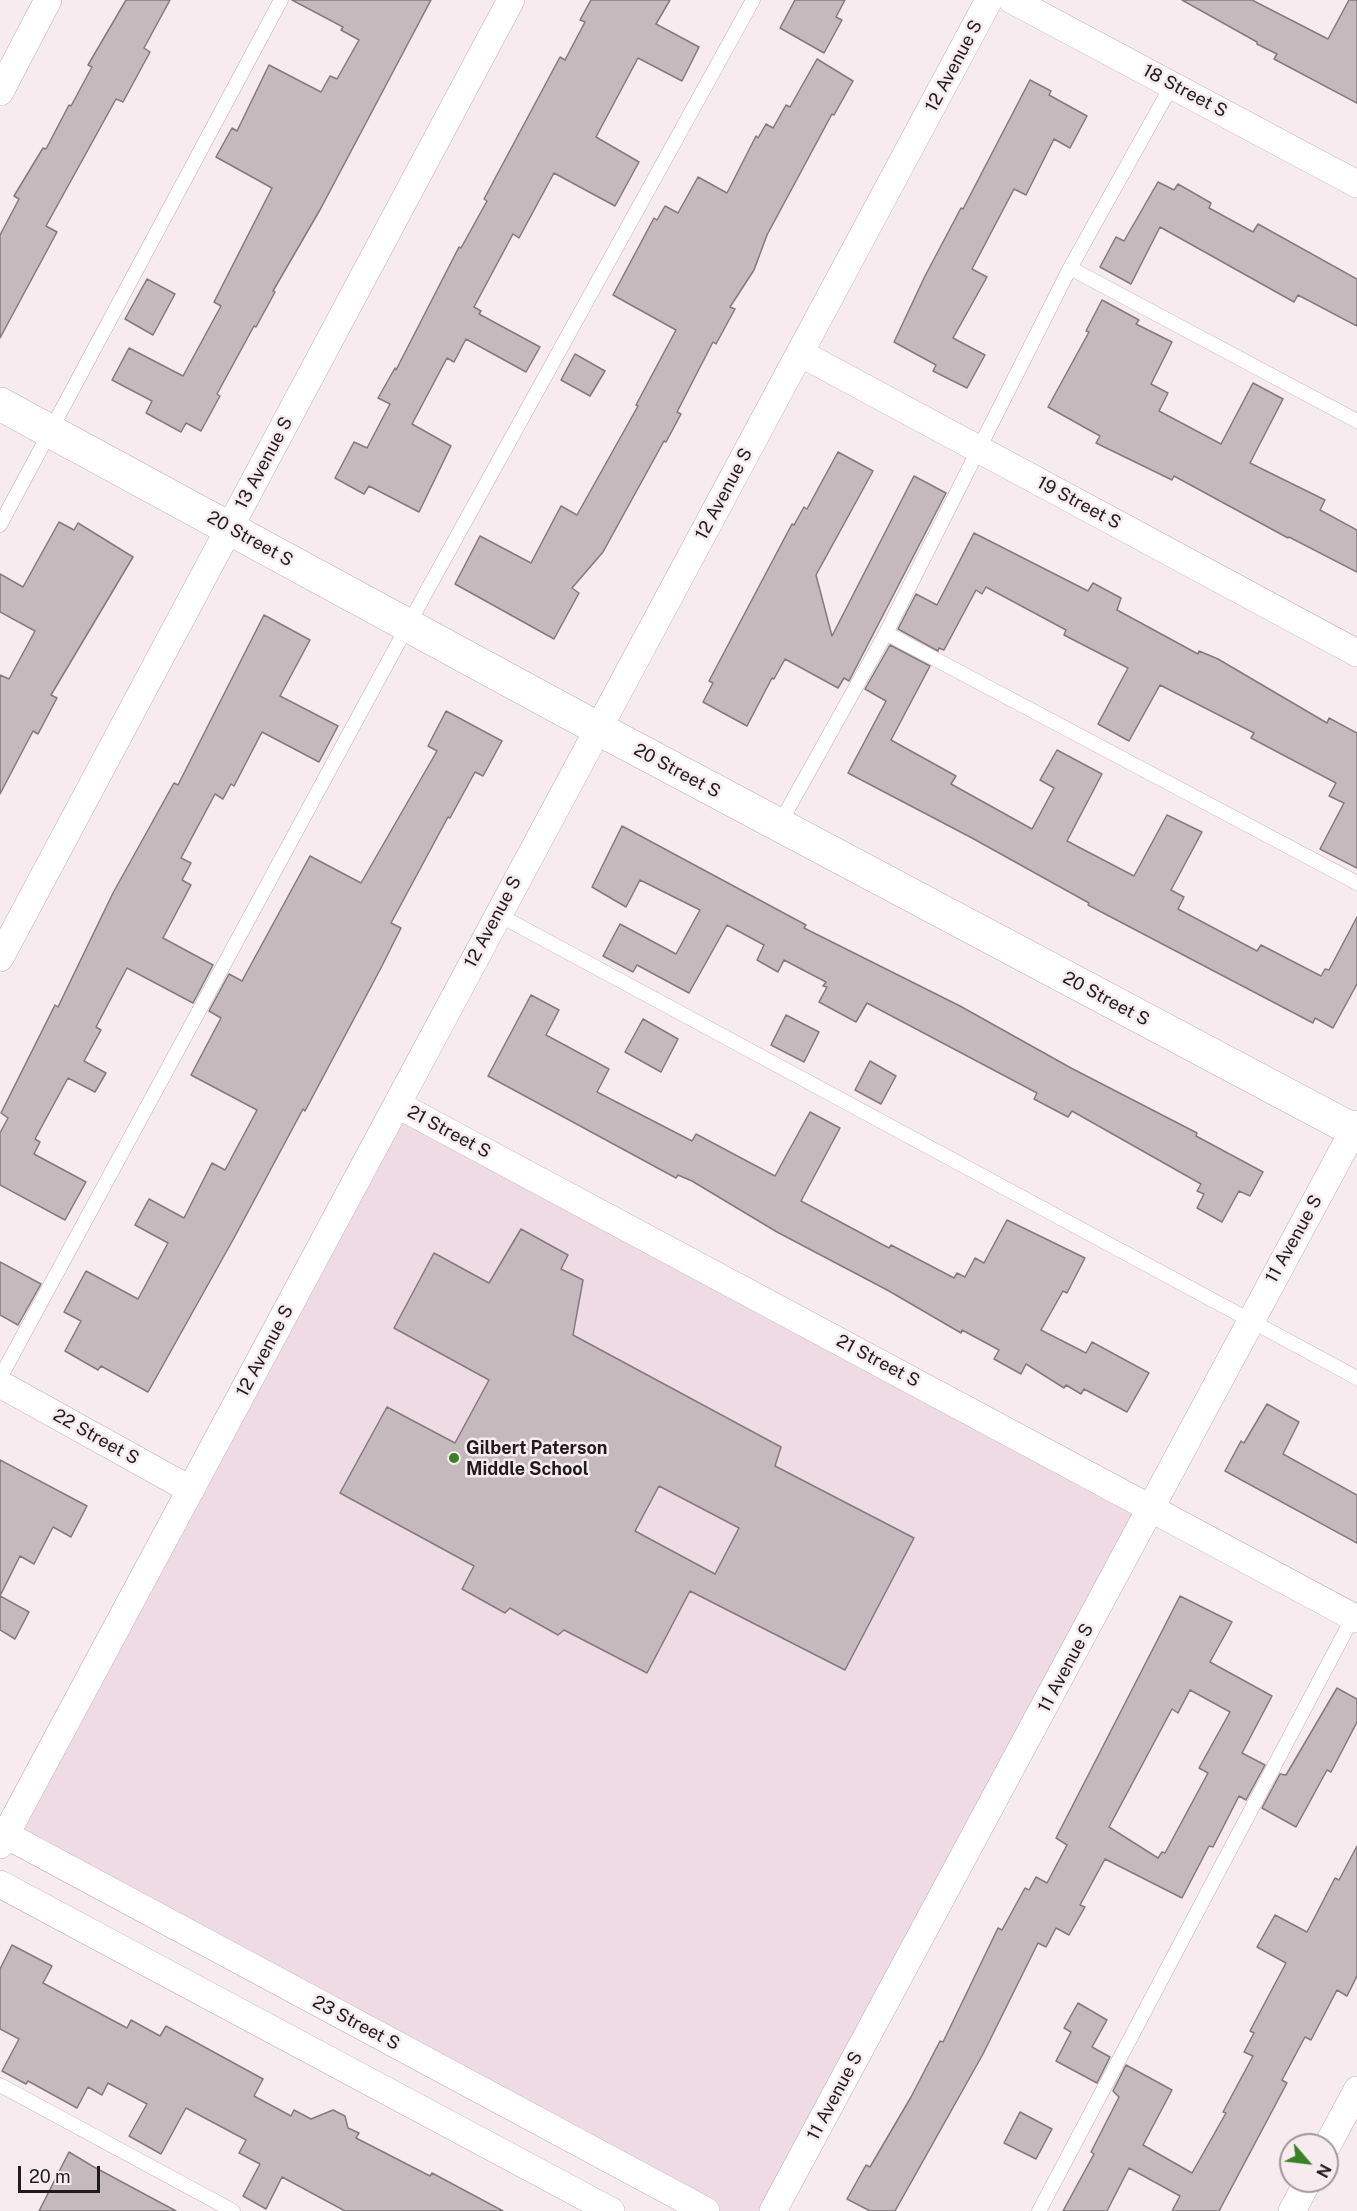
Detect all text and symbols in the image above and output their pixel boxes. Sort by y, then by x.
street label: 12 Avenue S [921,16,987,116]
street label: 18 Street S [1139,60,1231,122]
street label: 13 Avenue S [231,413,297,513]
street label: 12 Avenue S [691,444,757,544]
street label: 19 Street S [1033,472,1125,534]
street label: 20 Street S [203,506,297,572]
street label: 20 Street S [630,739,724,803]
street label: 12 Avenue S [460,872,526,972]
street label: 20 Street S [1059,967,1153,1031]
street label: 21 Street S [404,1101,494,1163]
street label: 11 Avenue S [1261,1191,1327,1287]
street label: 12 Avenue S [232,1301,298,1401]
street label: 21 Street S [833,1330,923,1392]
street label: 22 Street S [49,1405,143,1469]
place label: Gilbert Paterson Middle School [466,1437,607,1480]
marker: Gilbert Paterson Middle School [447,1451,461,1465]
street label: 11 Avenue S [1034,1620,1098,1716]
street label: 23 Street S [309,1991,403,2055]
street label: 11 Avenue S [803,2048,867,2144]
north arrow [1279,2133,1339,2193]
scale bar [21,2154,104,2192]
text: N [1312,2161,1335,2181]
text: 20 m [29,2166,71,2187]

